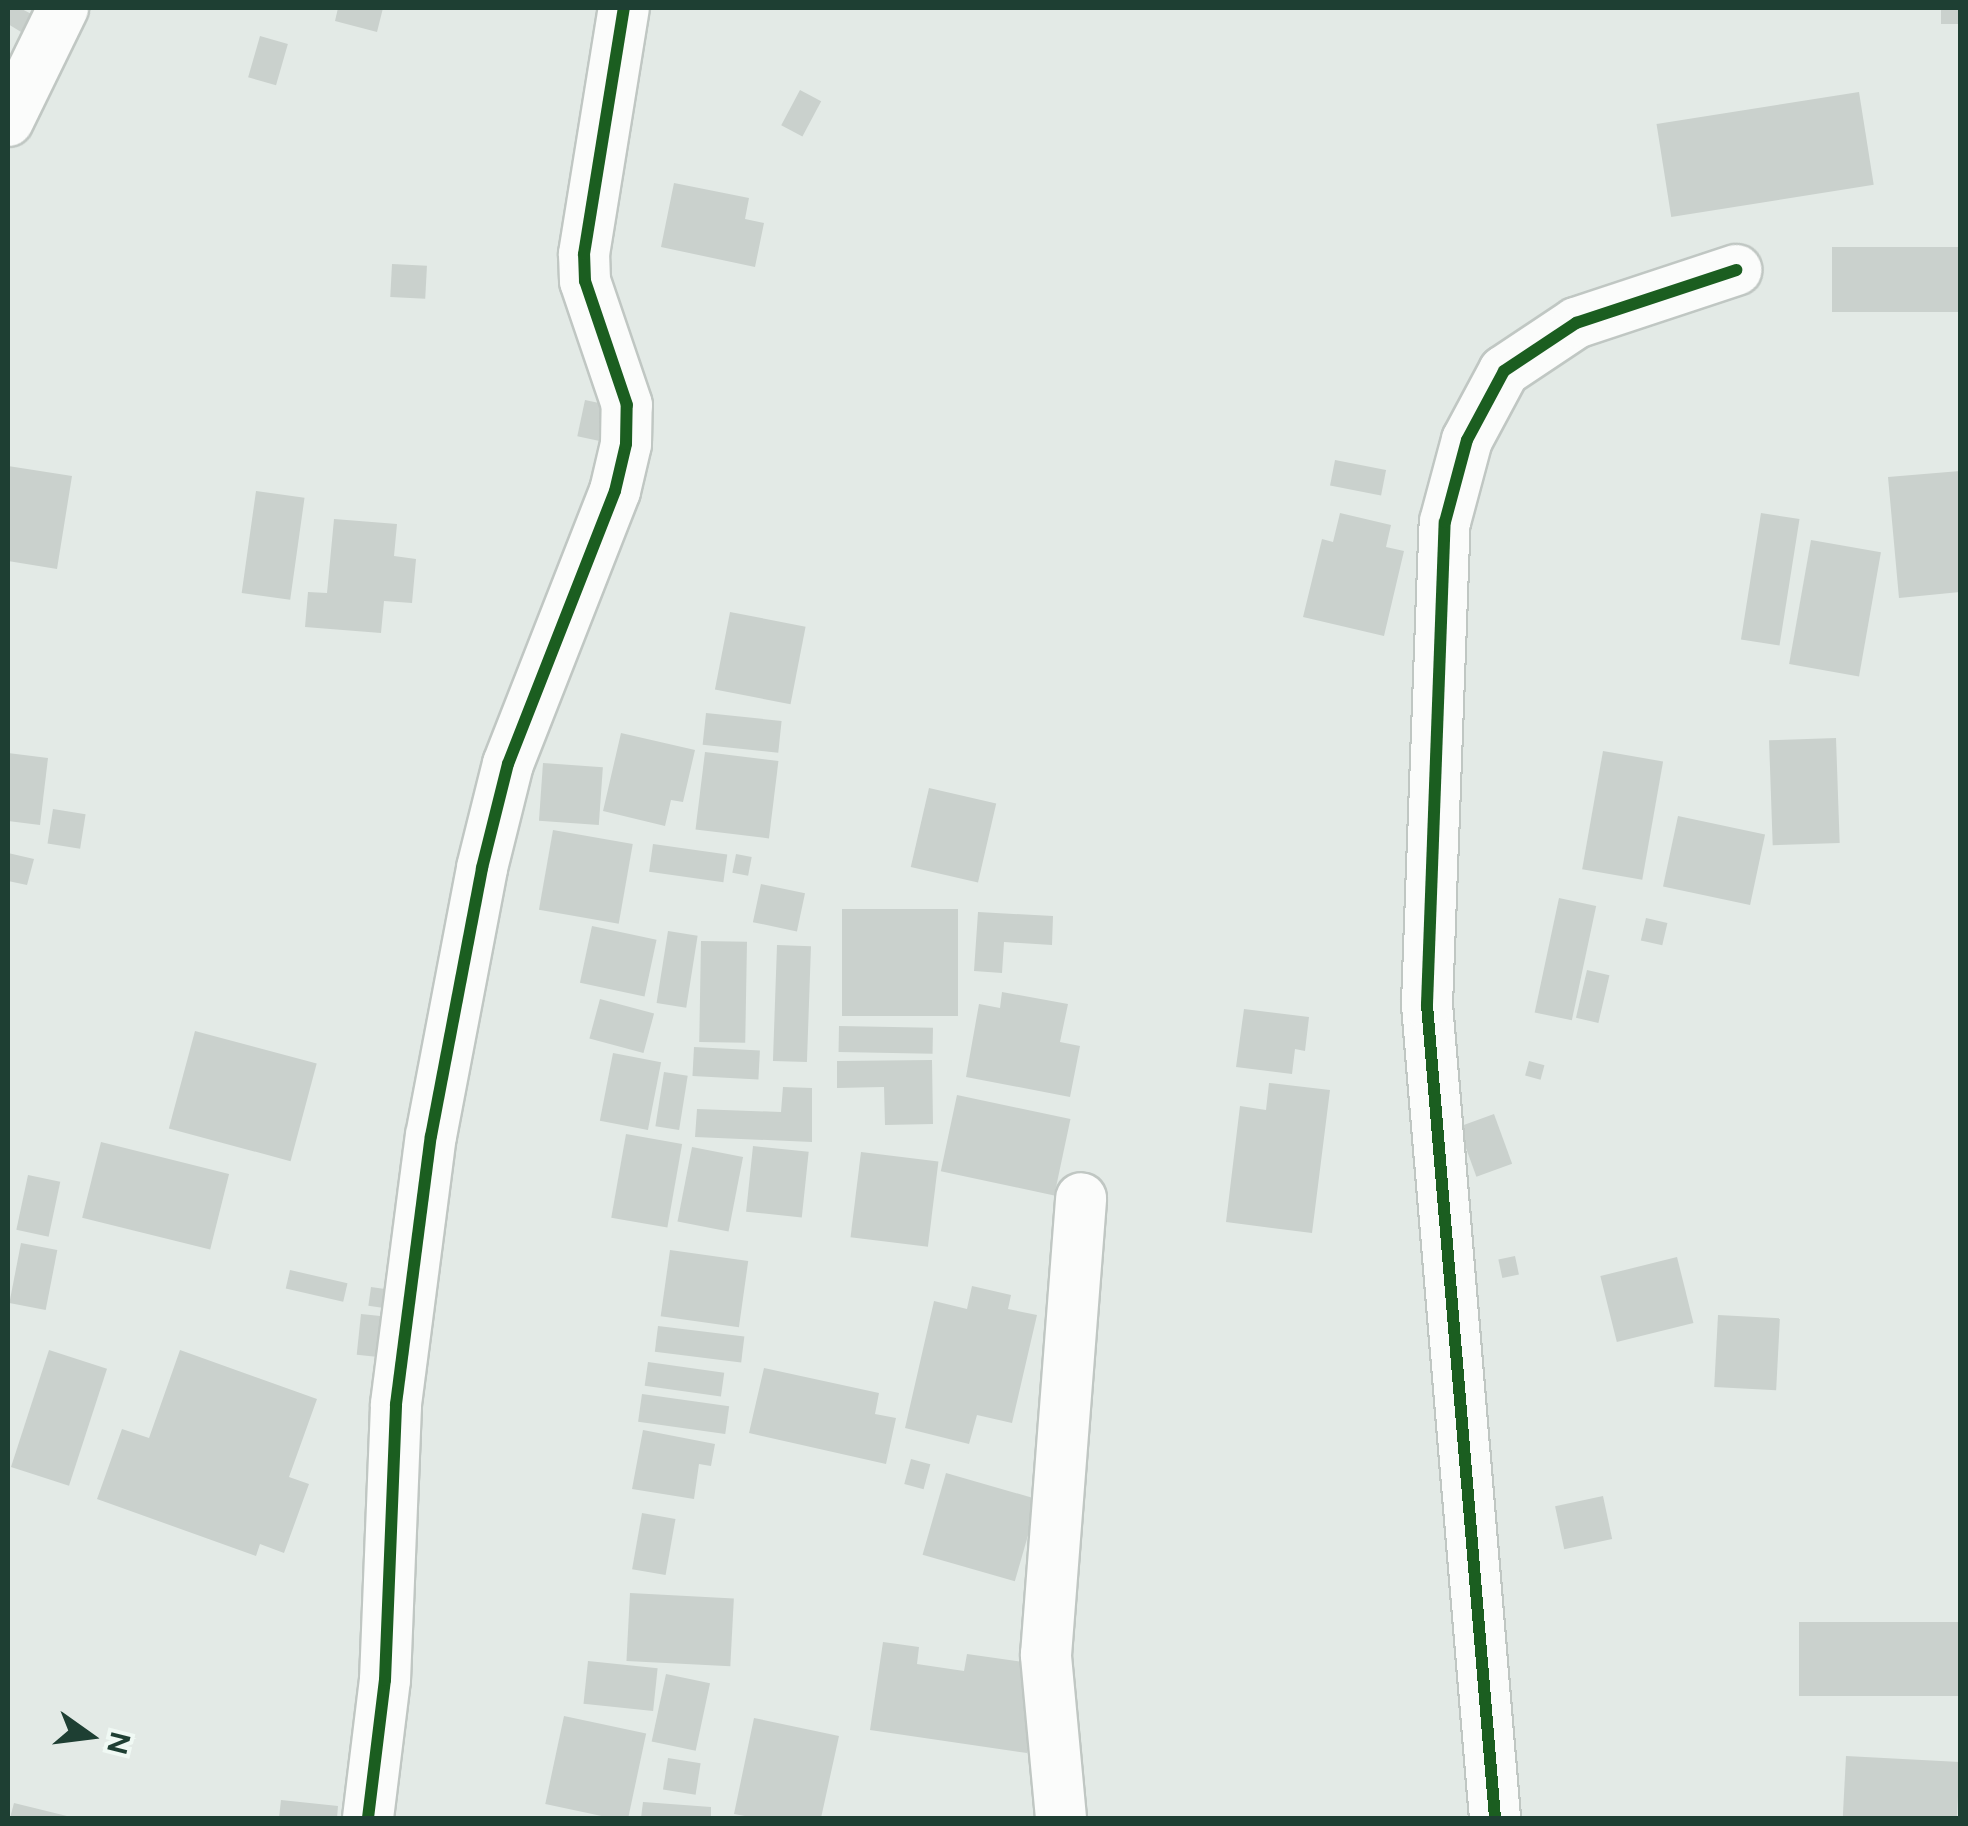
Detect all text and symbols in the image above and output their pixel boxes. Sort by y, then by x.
north arrow [40,1686,140,1786]
text: N [100,1729,138,1758]

